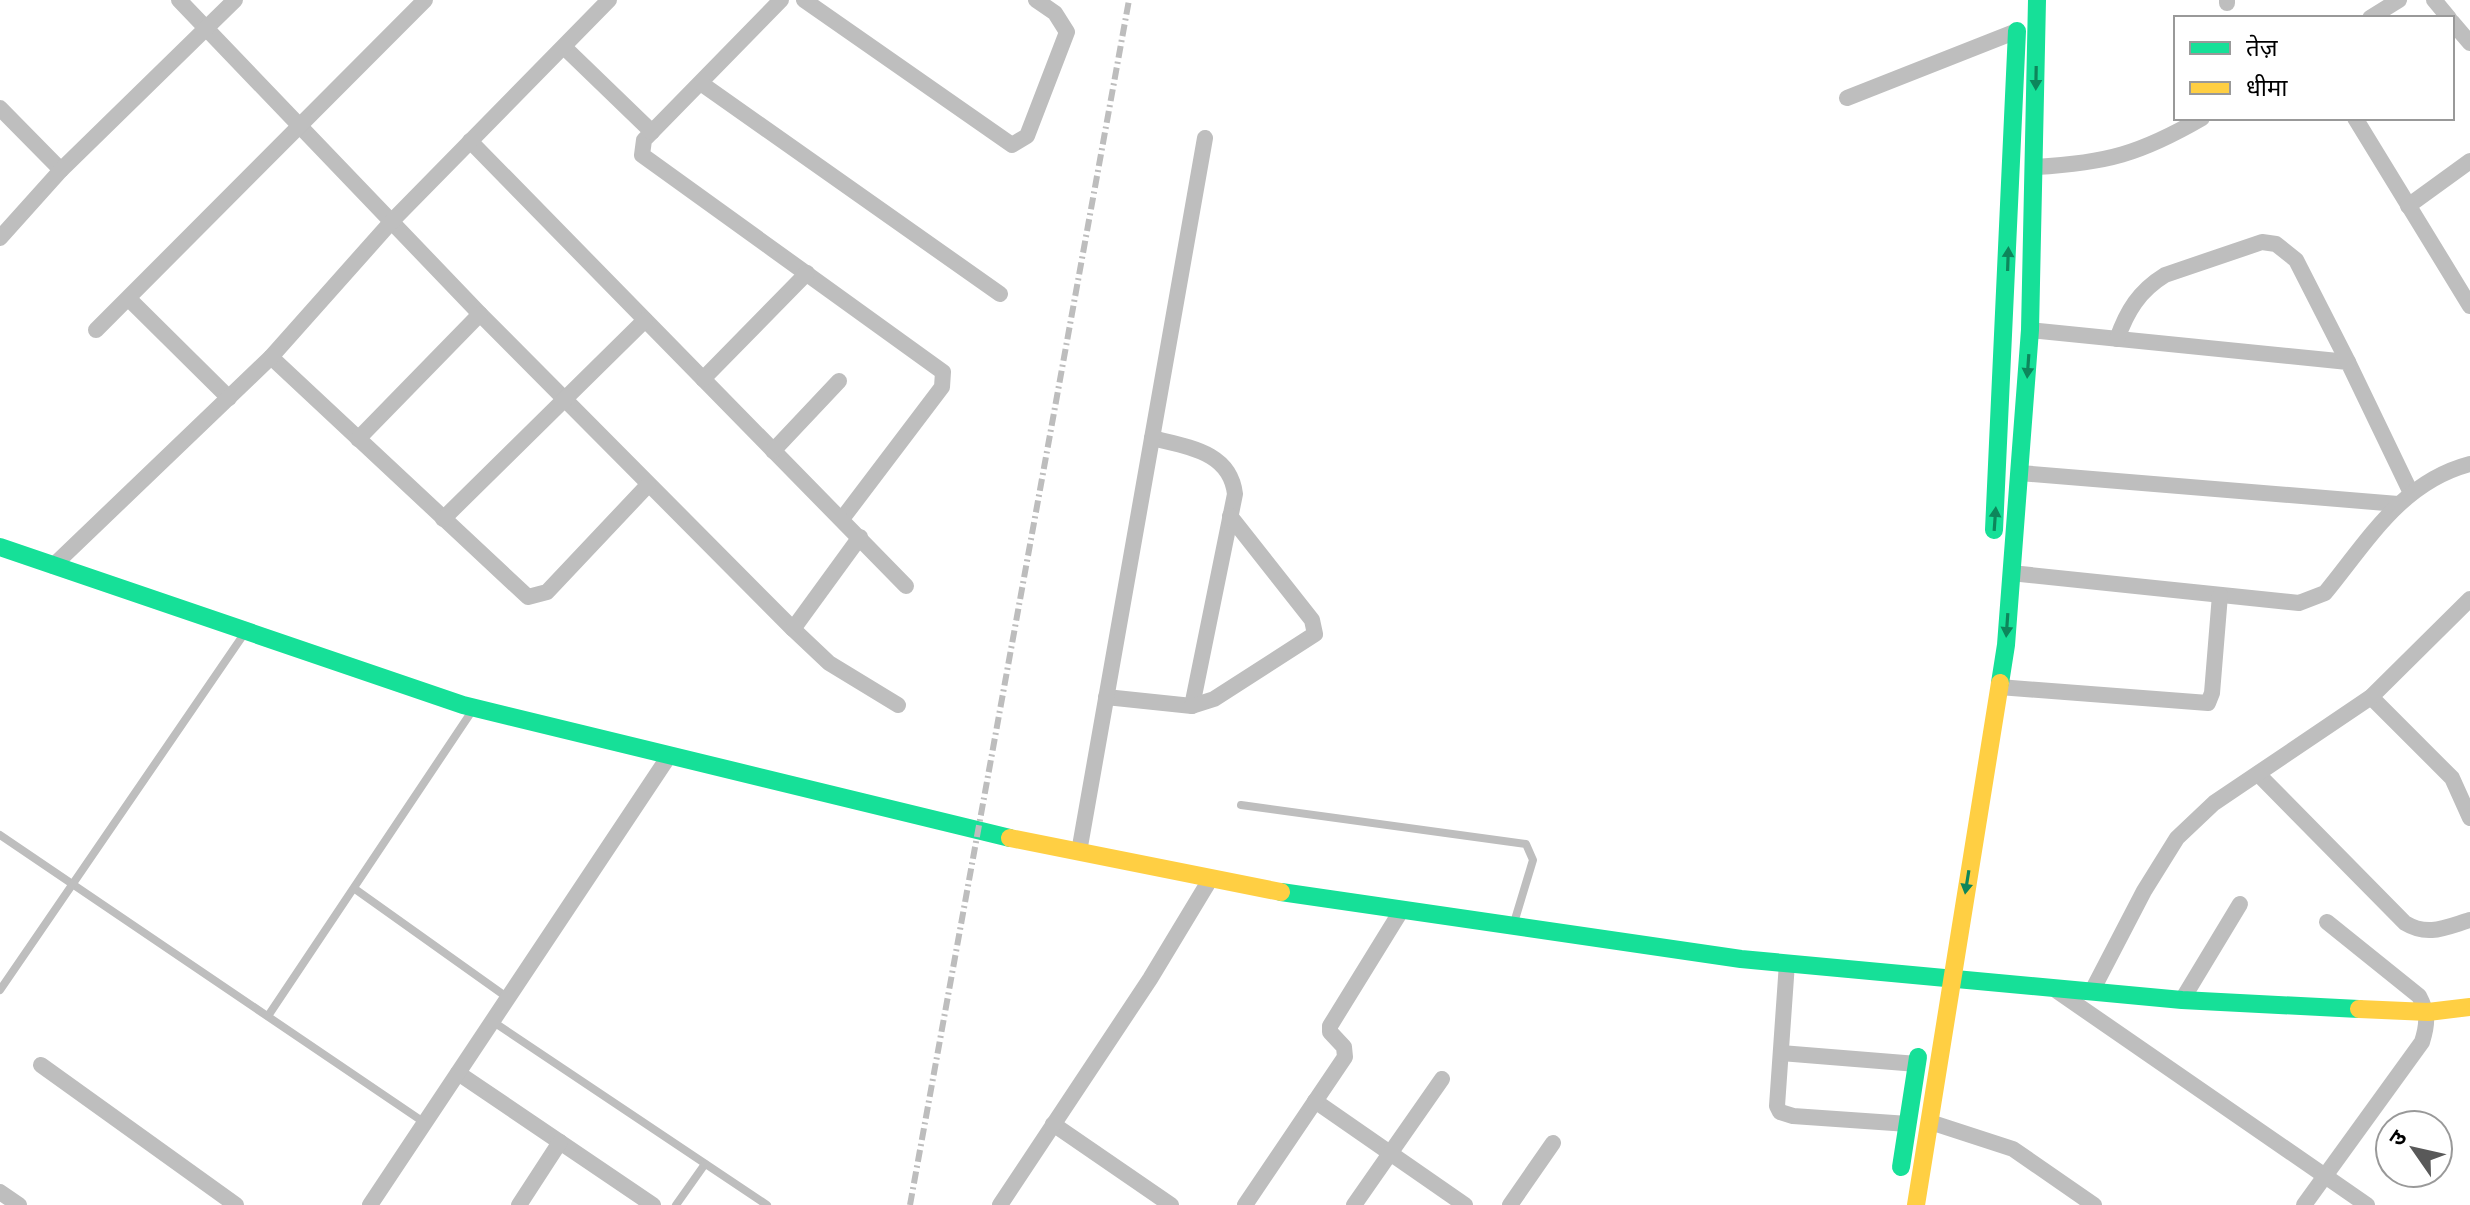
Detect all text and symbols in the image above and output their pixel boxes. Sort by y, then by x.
legend [2174,16,2454,120]
text: तेज़ [2246,32,2279,61]
one-way arrow [2030,66,2043,91]
text: धीमा [2246,72,2288,101]
one-way arrow [2002,246,2015,271]
one-way arrow [2021,354,2034,379]
one-way arrow [1989,506,2002,531]
one-way arrow [2000,613,2013,638]
one-way arrow [1960,870,1972,895]
north arrow [2374,1109,2454,1189]
text: उ [2382,1124,2412,1150]

